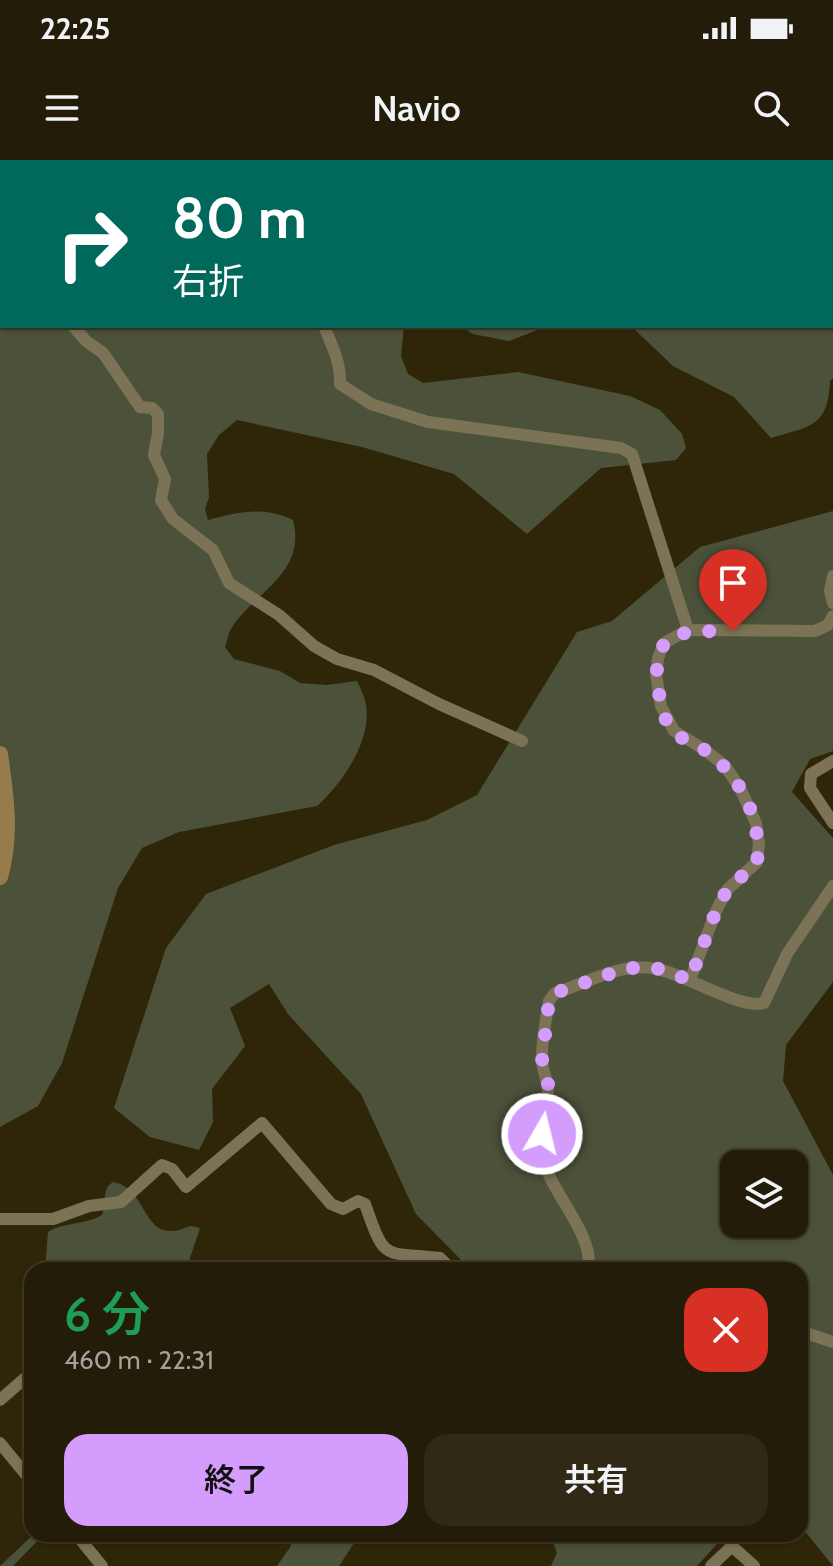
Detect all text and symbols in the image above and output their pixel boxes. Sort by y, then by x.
text: 22:25 [40,10,110,47]
icon: menu [40,86,84,130]
text: Navio [372,86,461,130]
icon: search [749,86,793,130]
text: 80 m [172,184,307,252]
icon: right [40,192,144,296]
text: 右折 [172,259,244,303]
pin [699,549,767,631]
icon: arrive [711,561,755,605]
position arrow [500,1092,584,1176]
map controls [720,1150,808,1238]
button: layers [720,1150,808,1238]
text: 6 分 [64,1285,150,1343]
button: close [684,1288,768,1372]
text: 460 m · 22:31 [64,1344,214,1376]
button: 終了 [64,1434,408,1526]
button: 共有 [424,1434,768,1526]

